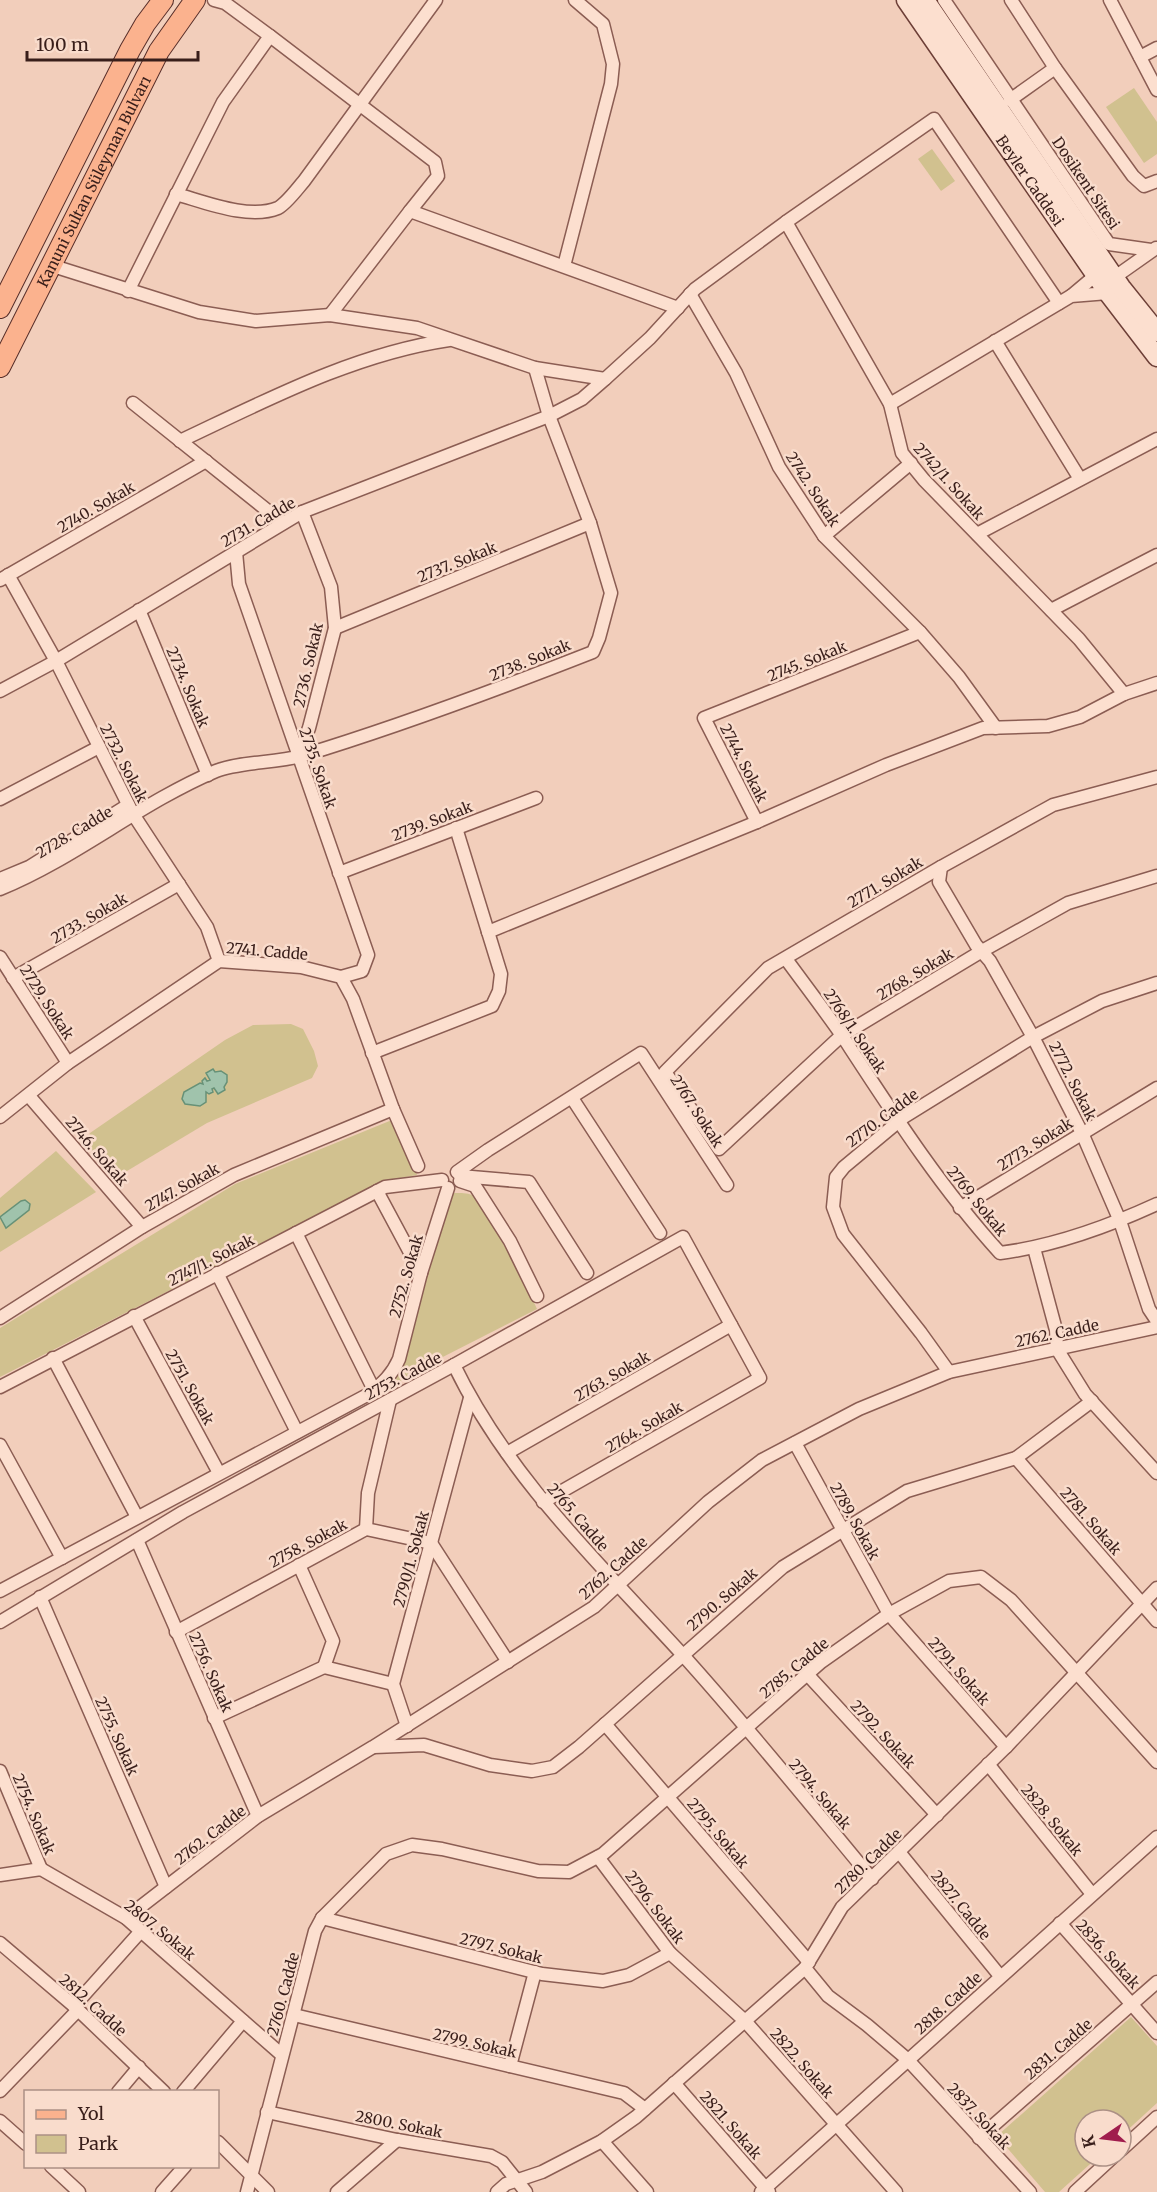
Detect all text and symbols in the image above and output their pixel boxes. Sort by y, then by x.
scale bar [27,24,198,62]
text: 100 m [36,33,89,56]
street label: Kanuni Sultan Süleyman Bulvarı [32,72,155,290]
street label: Beyler Caddesi [992,131,1068,229]
street label: Dosikent Sitesi [1048,133,1124,233]
street label: 2742/1. Sokak [909,439,989,524]
street label: 2742. Sokak [782,448,844,530]
street label: 2740. Sokak [54,477,138,537]
street label: 2731. Cadde [217,493,299,551]
street label: 2737. Sokak [415,537,500,586]
street label: 2736. Sokak [289,620,327,709]
street label: 2738. Sokak [487,635,574,685]
street label: 2745. Sokak [765,636,850,685]
street label: 2734. Sokak [162,644,214,731]
street label: 2732. Sokak [96,720,152,806]
street label: 2744. Sokak [716,720,772,806]
street label: 2735. Sokak [295,725,341,812]
street label: 2739. Sokak [389,797,475,845]
street label: 2728. Cadde [32,802,116,862]
street label: 2771. Sokak [844,852,926,912]
street label: 2733. Sokak [48,888,131,947]
street label: 2741. Cadde [225,938,309,964]
street label: 2768. Sokak [873,943,957,1004]
street label: 2729. Sokak [16,961,78,1043]
street label: 2768/1. Sokak [820,985,891,1077]
street label: 2772. Sokak [1045,1038,1101,1124]
street label: 2767. Sokak [666,1071,728,1151]
street label: 2770. Cadde [842,1085,922,1151]
street label: 2746. Sokak [62,1112,133,1190]
street label: 2773. Sokak [994,1113,1077,1175]
street label: 2747. Sokak [141,1159,223,1215]
street label: 2769. Sokak [943,1162,1011,1240]
street label: 2747/1. Sokak [165,1230,258,1290]
street label: 2752. Sokak [385,1232,427,1320]
street label: 2762. Cadde [1013,1315,1101,1351]
street label: 2751. Sokak [161,1346,219,1428]
street label: 2763. Sokak [571,1346,654,1405]
street label: 2753. Cadde [361,1348,445,1404]
street label: 2764. Sokak [602,1397,686,1457]
street label: 2765. Cadde [543,1479,613,1555]
street label: 2789. Sokak [826,1479,884,1563]
street label: 2781. Sokak [1056,1483,1126,1559]
street label: 2790/1. Sokak [389,1508,433,1609]
street label: 2758. Sokak [266,1514,351,1572]
street label: 2762. Cadde [575,1532,651,1604]
street label: 2790. Sokak [683,1563,761,1635]
street label: 2756. Sokak [185,1629,237,1716]
street label: 2791. Sokak [924,1633,994,1709]
street label: 2785. Cadde [756,1634,833,1702]
street label: 2755. Sokak [91,1694,143,1779]
street label: 2792. Sokak [847,1696,920,1772]
street label: 2794. Sokak [785,1755,855,1834]
street label: 2754. Sokak [8,1771,60,1858]
street label: 2828. Sokak [1017,1780,1087,1860]
street label: 2795. Sokak [683,1794,753,1872]
street label: 2762. Cadde [171,1801,249,1869]
street label: 2780. Cadde [831,1824,906,1898]
street label: 2827. Cadde [927,1866,995,1944]
street label: 2796. Sokak [621,1867,689,1948]
street label: 2807. Sokak [121,1896,200,1965]
street label: 2836. Sokak [1072,1916,1144,1993]
street label: 2797. Sokak [458,1929,545,1968]
street label: 2760. Cadde [263,1950,303,2038]
street label: 2818. Cadde [910,1968,986,2038]
street label: 2812. Cadde [55,1970,131,2040]
street label: 2831. Cadde [1020,2014,1096,2083]
street label: 2799. Sokak [431,2024,519,2062]
street label: 2822. Sokak [766,2024,838,2102]
street label: 2837. Sokak [943,2079,1015,2154]
street label: 2821. Sokak [696,2087,766,2164]
legend [24,2090,219,2168]
text: Yol [77,2102,104,2125]
street label: 2800. Sokak [354,2106,445,2142]
north arrow [1073,2108,1133,2168]
text: Park [78,2132,119,2155]
text: K [1077,2133,1100,2150]

